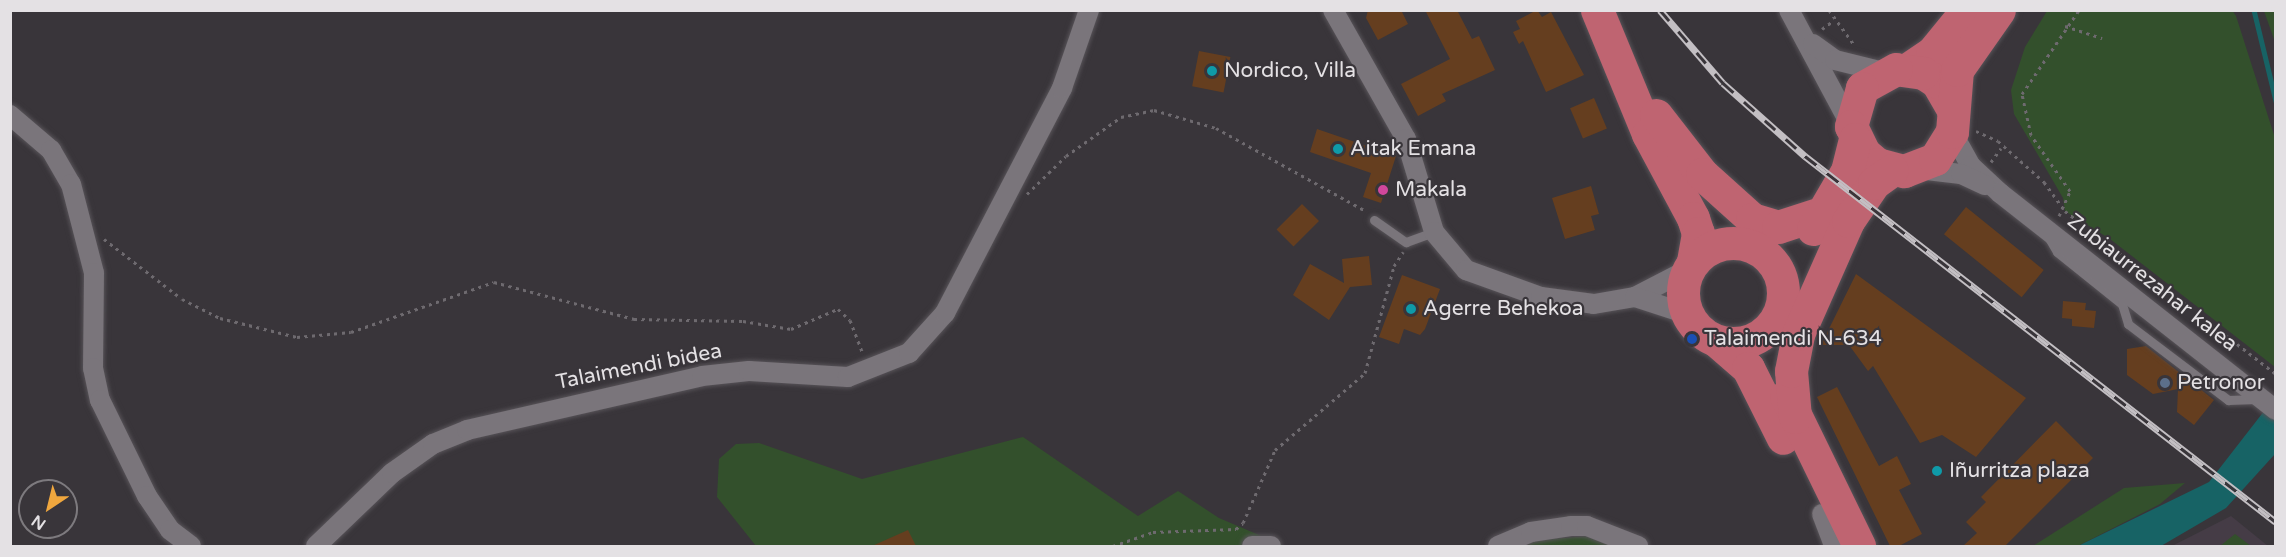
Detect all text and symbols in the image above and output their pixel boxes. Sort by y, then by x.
place label: Nordico, Villa [1224,58,1356,84]
marker: Nordico, Villa [1205,64,1219,78]
place label: Aitak Emana [1350,136,1476,162]
marker: Aitak Emana [1331,142,1345,156]
place label: Makala [1395,177,1467,203]
marker: Makala [1376,183,1390,197]
street label: Zubiaurrezahar kalea [2062,209,2242,357]
place label: Agerre Behekoa [1423,296,1584,322]
marker: Agerre Behekoa [1404,302,1418,316]
place label: Talaimendi N-634 [1704,326,1882,352]
marker: Talaimendi N-634 [1685,332,1699,346]
street label: Talaimendi bidea [554,339,724,395]
place label: Petronor [2177,370,2265,396]
marker: Petronor [2158,376,2172,390]
place label: Iñurritza plaza [1949,458,2090,484]
marker: Iñurritza plaza [1930,464,1944,478]
north arrow [18,479,78,539]
text: N [28,510,50,534]

